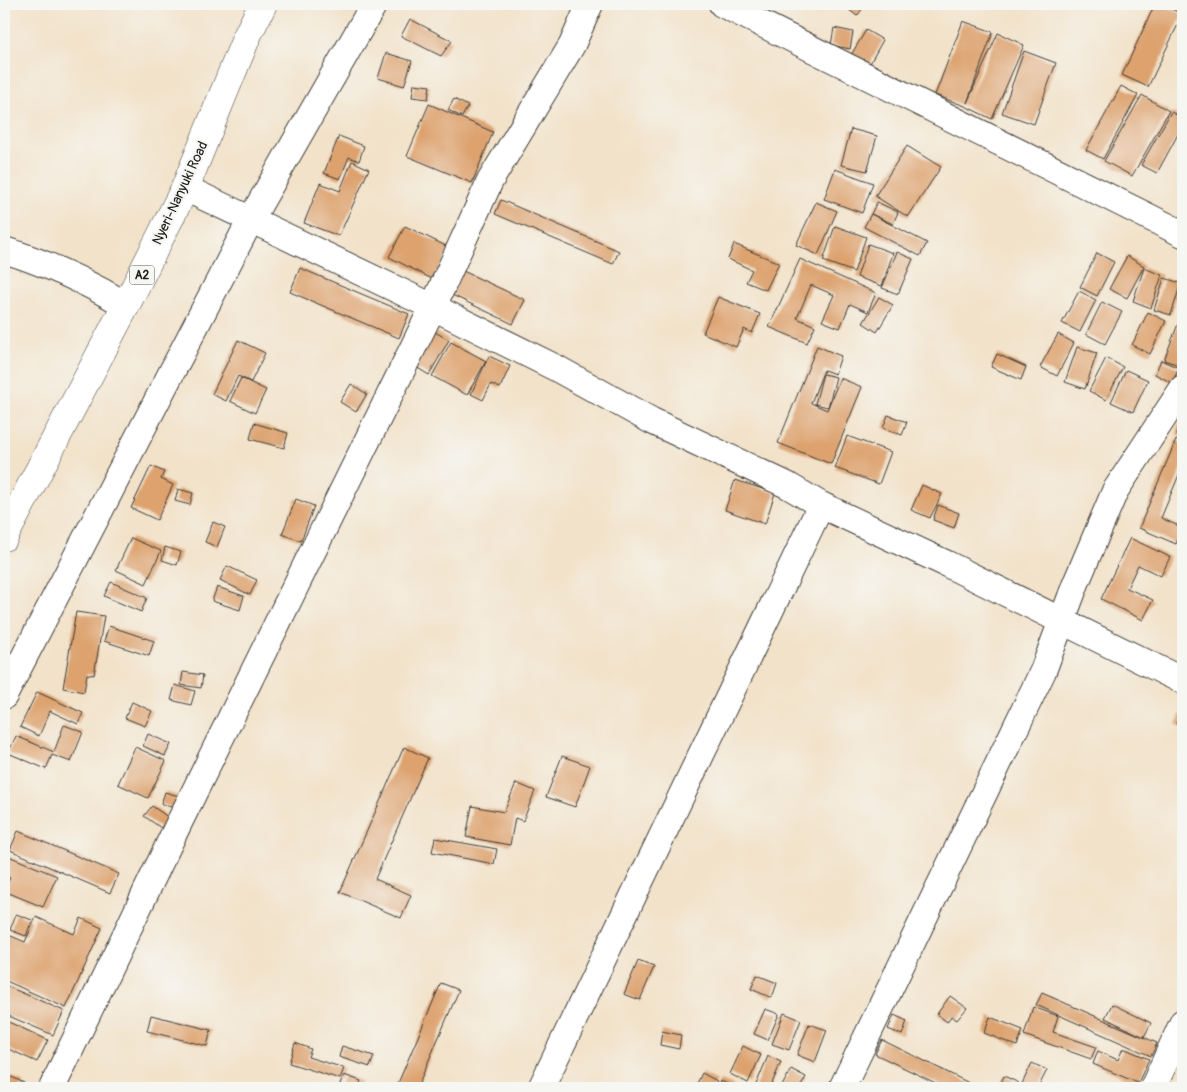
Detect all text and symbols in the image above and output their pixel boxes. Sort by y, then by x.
street label: Nyeri-Nanyuki Road [149,138,211,247]
road number: A2 [130,266,154,284]

